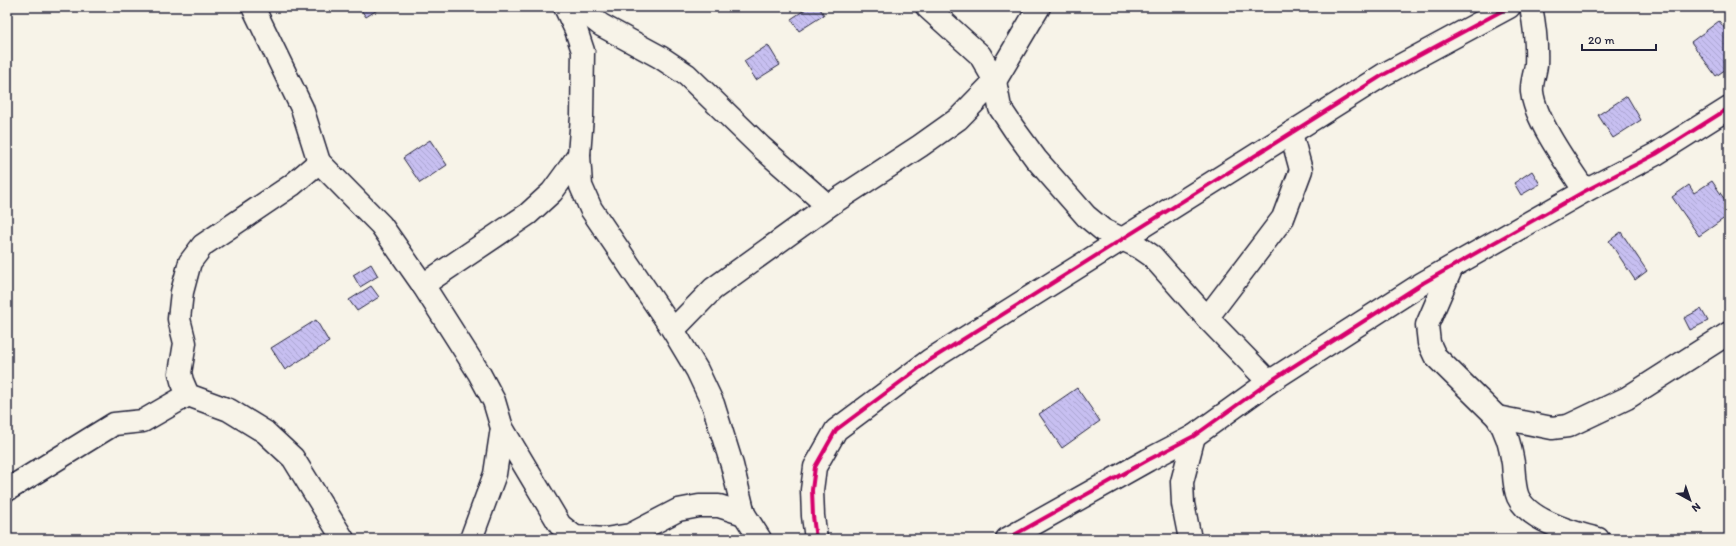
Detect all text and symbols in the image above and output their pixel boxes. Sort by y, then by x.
scale bar [1582,26,1656,52]
text: 20 m [1588,33,1615,47]
north arrow [1670,480,1710,520]
text: N [1689,500,1703,515]

